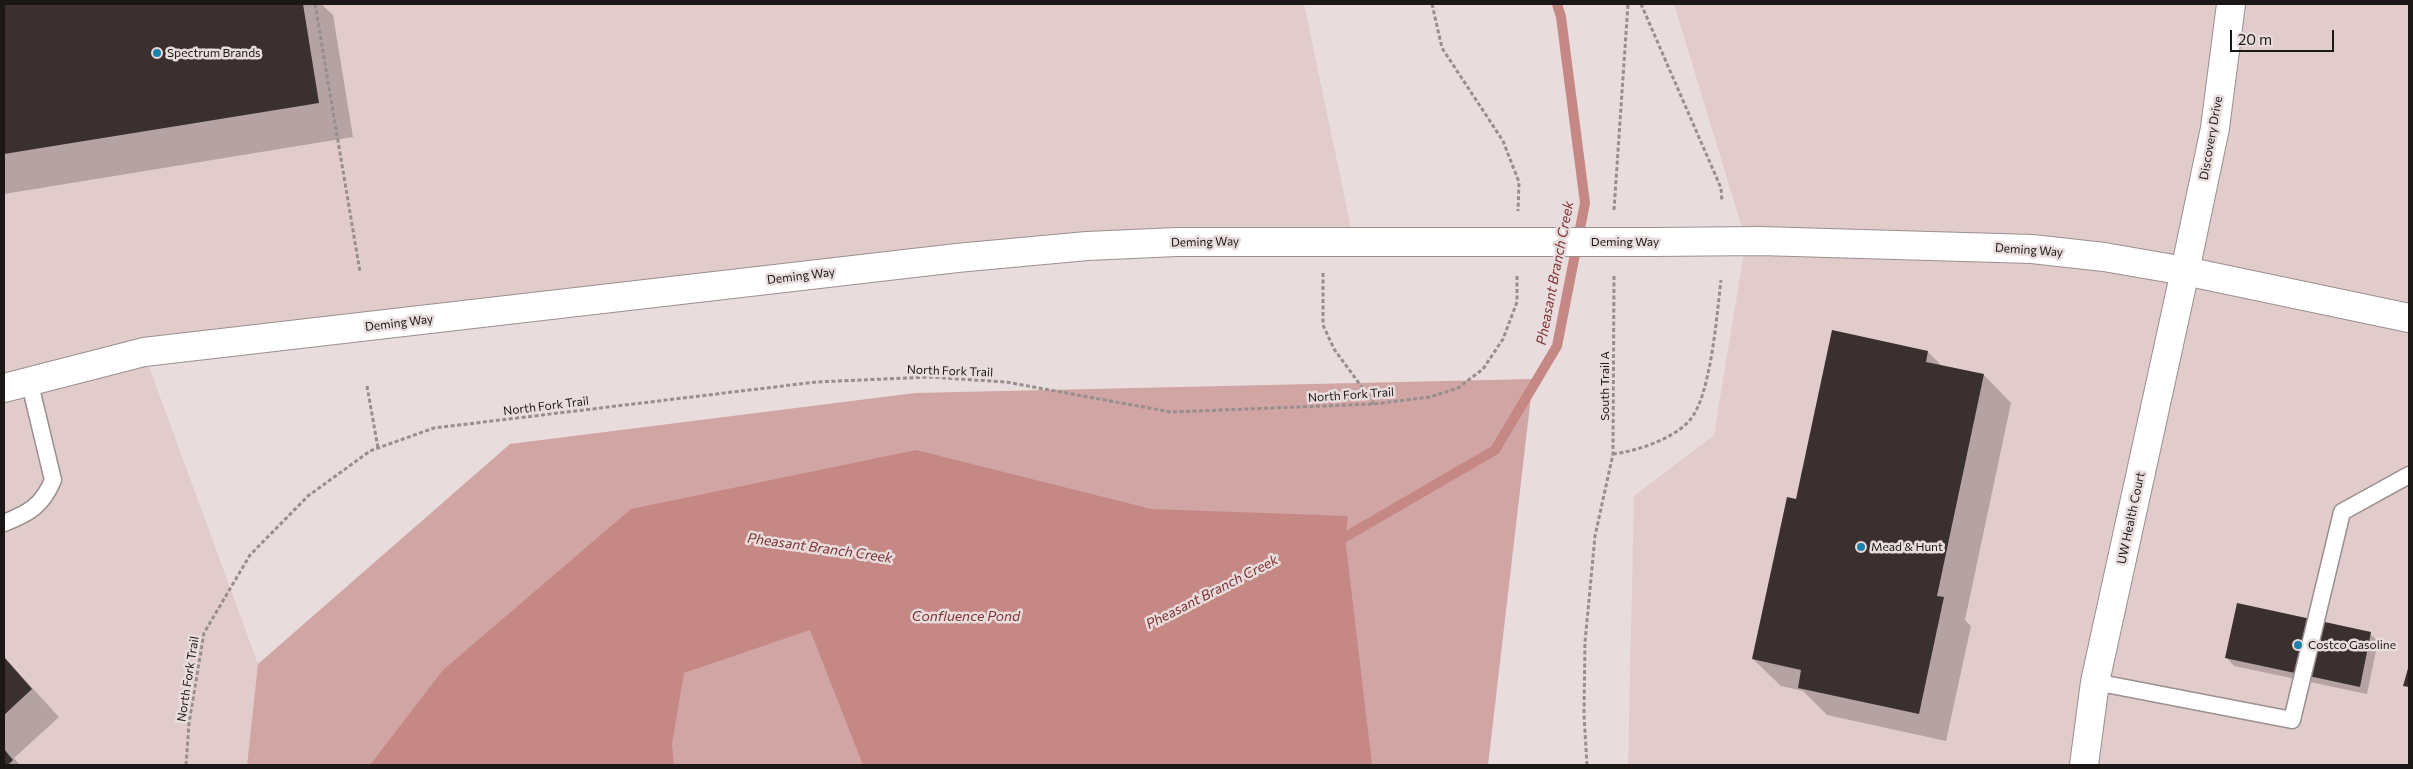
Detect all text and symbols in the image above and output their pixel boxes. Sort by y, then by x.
scale bar [2233,20,2337,52]
text: 20 m [2238,30,2272,48]
place label: Spectrum Brands [167,46,261,60]
marker: Spectrum Brands [151,47,163,59]
street label: Discovery Drive [2197,95,2225,181]
water label: Pheasant Branch Creek [1533,200,1577,346]
street label: Deming Way [1171,234,1239,250]
street label: Deming Way [1591,235,1659,249]
street label: Deming Way [1994,240,2064,260]
street label: Deming Way [766,265,836,287]
street label: Deming Way [364,312,434,334]
street label: South Trail A [1598,351,1612,421]
street label: North Fork Trail [907,362,993,380]
street label: North Fork Trail [1307,385,1395,405]
street label: North Fork Trail [502,394,590,418]
street label: UW Health Court [2114,471,2148,565]
water label: Pheasant Branch Creek [746,529,894,567]
place label: Mead & Hunt [1871,540,1943,554]
marker: Mead & Hunt [1855,541,1867,553]
water label: Pheasant Branch Creek [1143,551,1281,633]
water label: Confluence Pond [912,608,1020,624]
street label: North Fork Trail [174,635,202,723]
place label: Costco Gasoline [2308,638,2396,652]
marker: Costco Gasoline [2292,639,2304,651]

